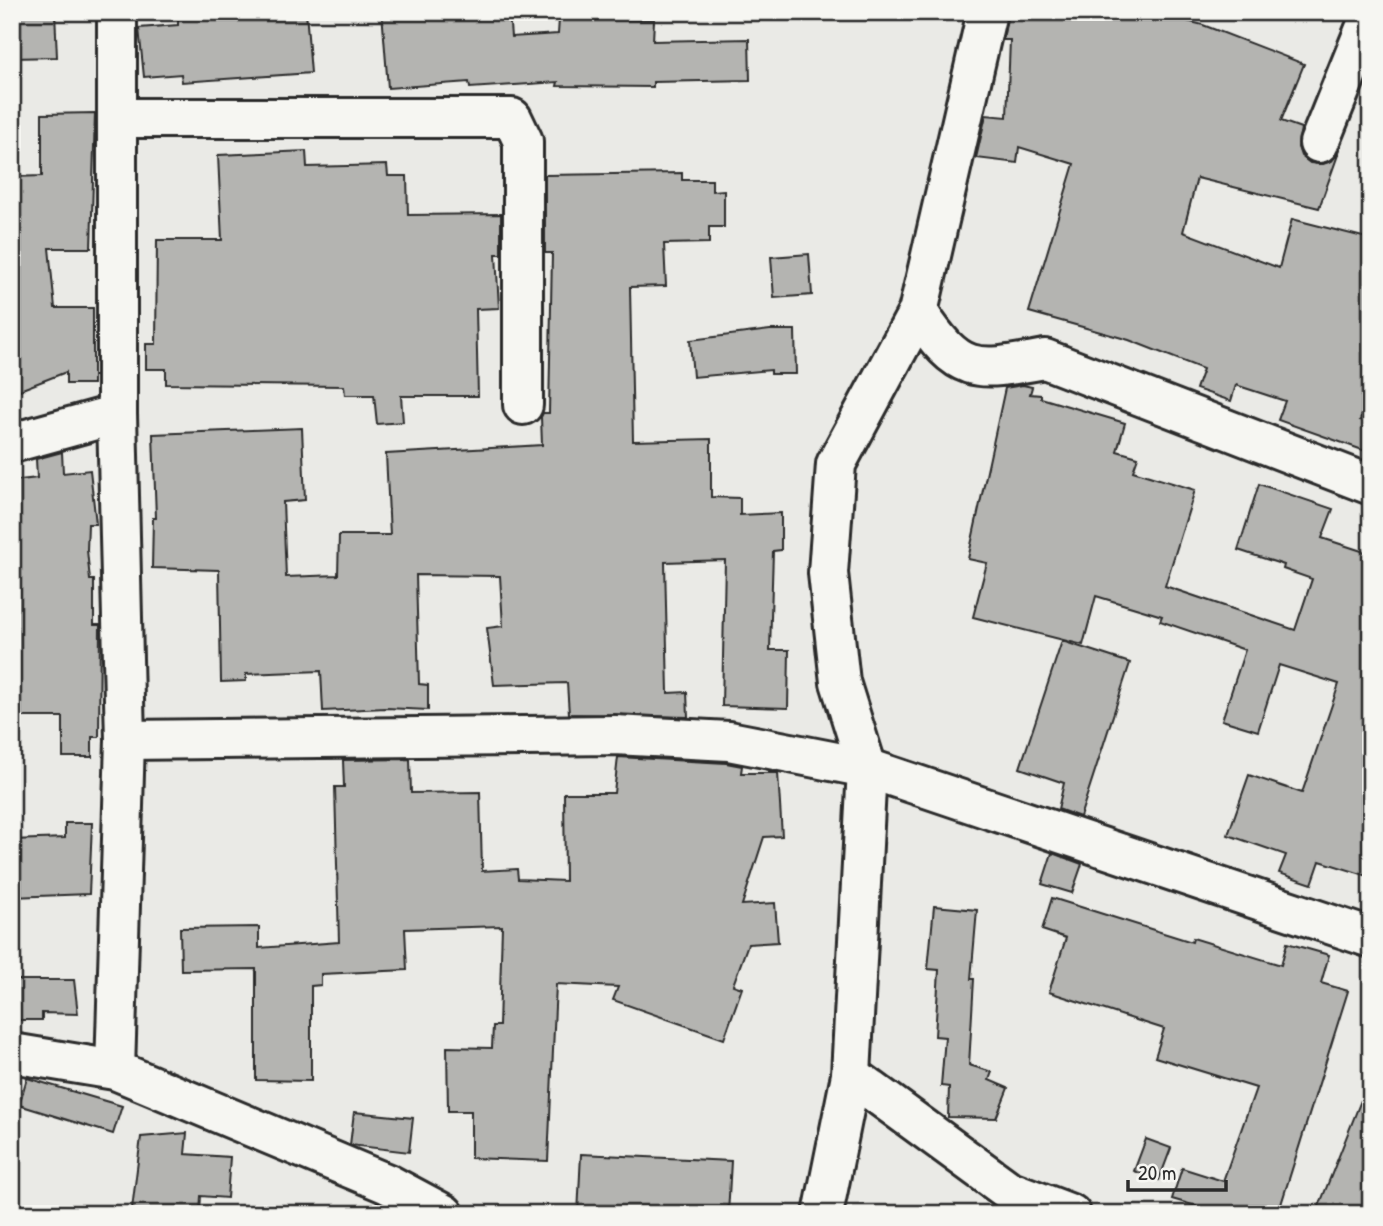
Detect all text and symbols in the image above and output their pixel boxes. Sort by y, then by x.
scale bar [1128,1149,1226,1193]
text: 20 m [1138,1158,1176,1187]

